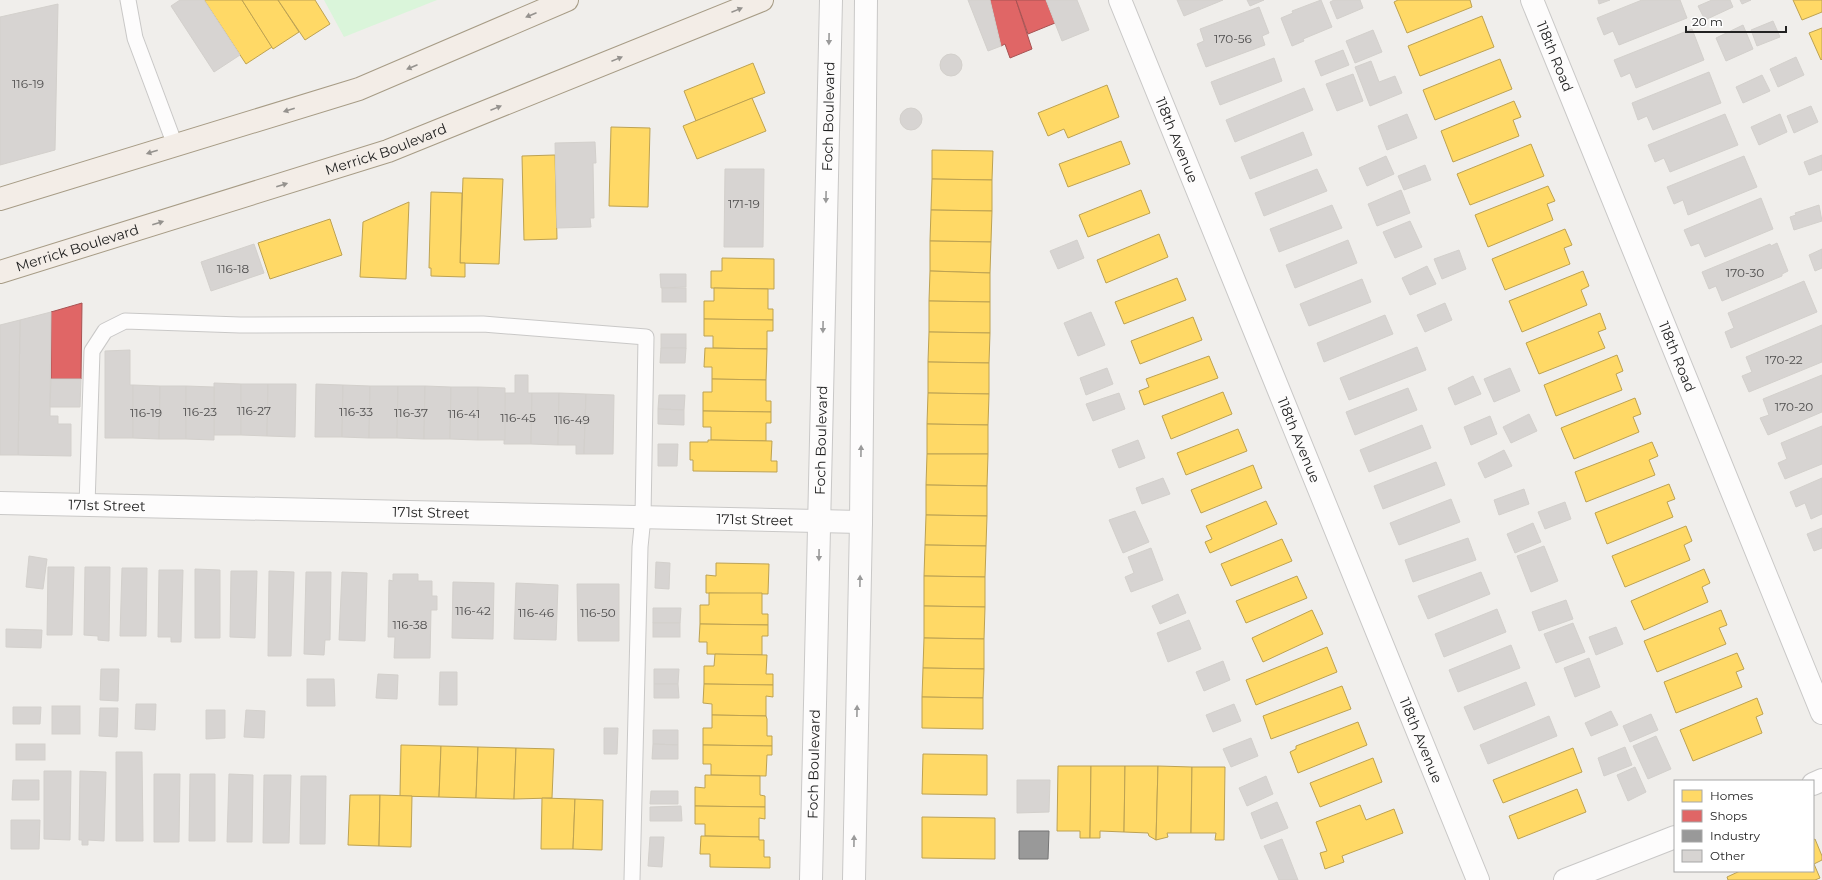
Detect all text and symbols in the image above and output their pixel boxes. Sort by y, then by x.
one-way arrow [732,7,744,13]
scale bar [1686,8,1786,34]
one-way arrow [525,13,537,19]
text: 20 m [1692,14,1723,29]
street label: 118th Road [1533,19,1577,94]
house number: 170-56 [1214,31,1252,46]
one-way arrow [826,33,833,45]
one-way arrow [611,56,622,62]
street label: Foch Boulevard [818,61,839,171]
one-way arrow [405,64,417,70]
house number: 116-19 [12,76,44,91]
street label: 118th Avenue [1151,94,1202,185]
one-way arrow [491,105,502,111]
one-way arrow [283,107,295,113]
street label: Merrick Boulevard [323,119,449,179]
one-way arrow [145,150,157,156]
one-way arrow [276,181,288,187]
one-way arrow [823,191,829,204]
house number: 171-19 [728,196,760,211]
street label: Merrick Boulevard [14,220,141,276]
one-way arrow [152,220,164,226]
house number: 116-18 [217,261,250,276]
house number: 170-30 [1726,265,1764,280]
street label: 118th Road [1655,319,1699,395]
one-way arrow [820,321,826,334]
house number: 170-22 [1765,352,1803,367]
street label: Foch Boulevard [811,385,831,495]
street label: 118th Avenue [1274,395,1324,485]
house number: 170-20 [1775,399,1813,414]
house number: 116-27 [237,403,271,418]
house number: 116-23 [183,404,217,419]
house number: 116-33 [339,404,373,419]
house number: 116-19 [130,405,162,420]
house number: 116-37 [394,405,428,420]
house number: 116-41 [448,406,480,421]
house number: 116-45 [500,410,536,425]
house number: 116-49 [554,412,590,427]
one-way arrow [858,445,865,457]
street label: 171st Street [68,496,146,515]
street label: 171st Street [392,503,470,522]
street label: 171st Street [716,510,794,530]
one-way arrow [815,549,822,561]
one-way arrow [856,575,863,587]
house number: 116-42 [455,603,491,618]
house number: 116-46 [518,605,554,620]
house number: 116-50 [580,605,616,620]
house number: 116-38 [393,617,428,632]
street label: 118th Avenue [1396,695,1447,786]
one-way arrow [854,704,860,717]
street label: Foch Boulevard [803,709,824,819]
legend [1674,780,1814,872]
text: Homes [1710,788,1753,803]
text: Shops [1710,808,1747,823]
text: Industry [1710,828,1760,843]
one-way arrow [851,835,858,847]
text: Other [1710,848,1745,863]

